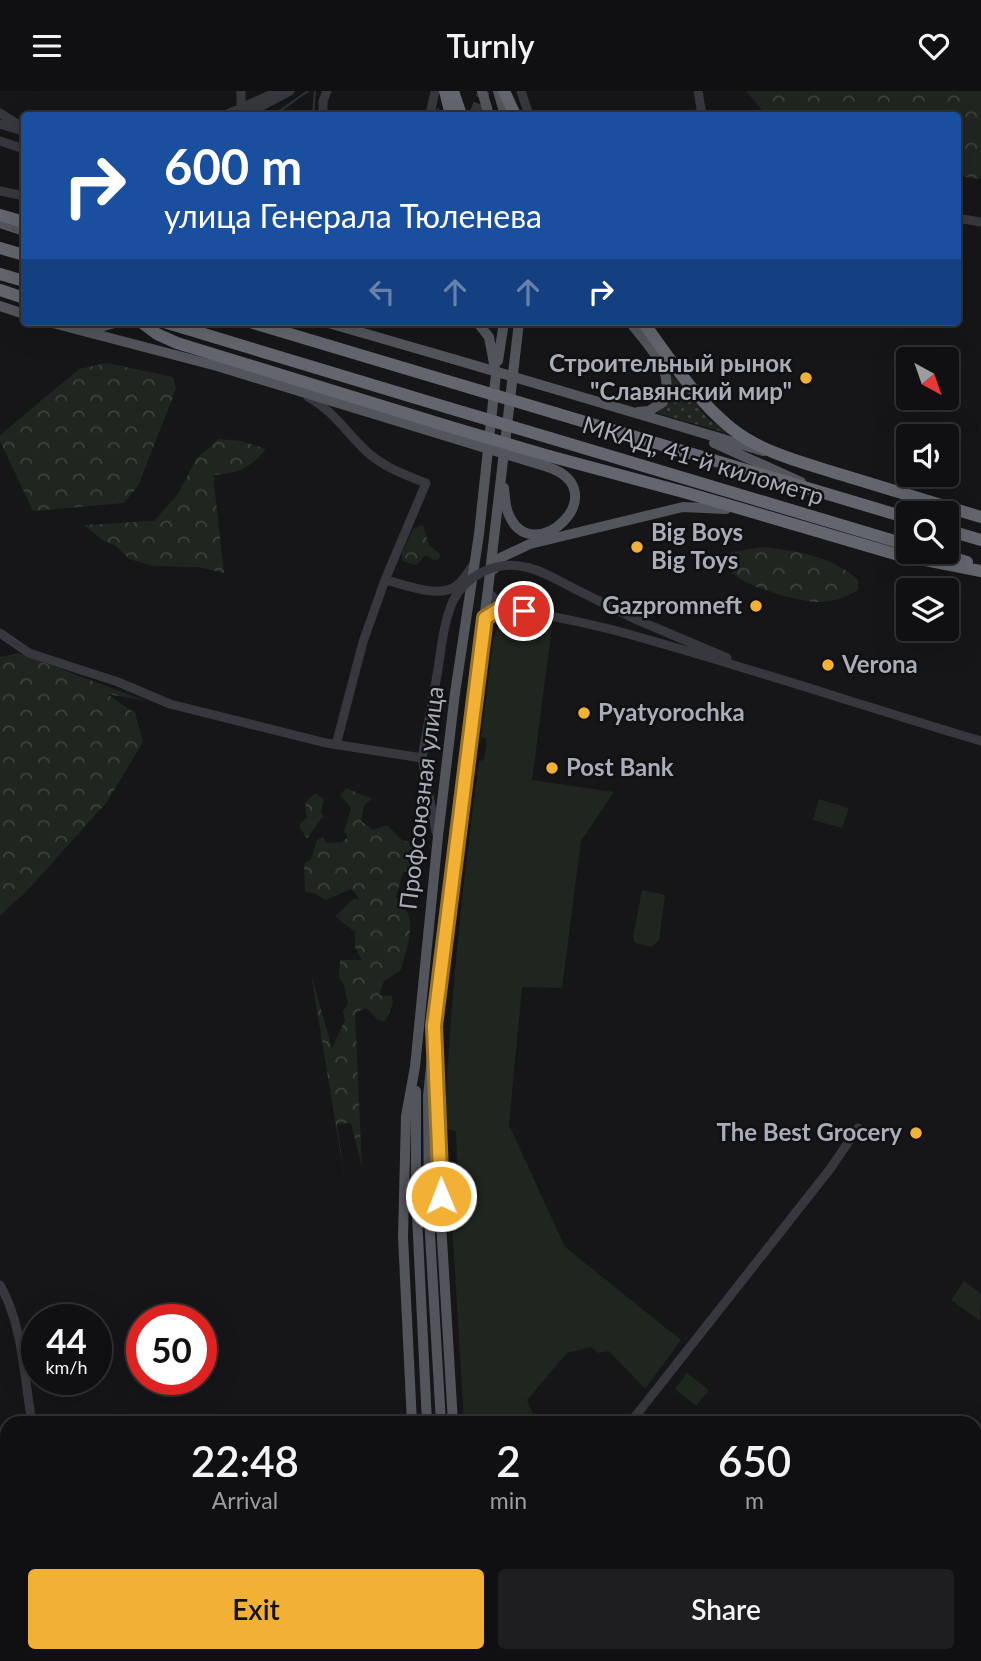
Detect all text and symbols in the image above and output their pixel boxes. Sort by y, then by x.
text: Turnly [446,26,535,65]
icon: menu [28,27,66,65]
icon: heart [915,27,953,65]
text: 600 m [164,137,302,195]
icon: right [49,140,140,231]
text: улица Генерала Тюленева [164,196,542,235]
icon: left [363,273,401,311]
icon: ahead [436,273,474,311]
icon: ahead [509,273,547,311]
icon: right [582,273,620,311]
north arrow [896,347,959,409]
map controls [896,347,959,641]
place label: Строительный рынок "Славянский мир" [549,348,792,405]
marker: Строительный рынок "Славянский мир" [798,370,814,386]
street label: МКАД, 41-й километр [579,409,828,510]
button: sound [896,424,959,487]
button: search [896,501,959,564]
place label: Big Boys Big Toys [651,517,743,574]
marker: Big Boys Big Toys [629,539,645,555]
button: layers [896,578,959,641]
pin [494,581,554,641]
place label: Gazpromneft [602,590,742,619]
icon: arrive [505,592,543,630]
marker: Gazpromneft [748,598,764,614]
place label: Verona [841,649,918,678]
marker: Verona [820,657,836,673]
street label: Профсоюзная улица [392,685,449,911]
place label: Pyatyorochka [598,697,745,726]
marker: Pyatyorochka [576,705,592,721]
place label: Post Bank [566,752,674,781]
marker: Post Bank [544,760,560,776]
place label: The Best Grocery [716,1117,902,1146]
marker: The Best Grocery [908,1125,924,1141]
position arrow [404,1159,478,1233]
speed limit sign: 50 [126,1304,217,1395]
text: 44 [46,1319,87,1361]
text: km/h [45,1356,88,1378]
text: 22:48 [191,1436,299,1486]
text: 2 [496,1436,521,1486]
text: 650 [718,1436,791,1486]
text: Arrival [212,1486,278,1514]
text: min [490,1486,527,1514]
text: m [745,1486,764,1514]
button: Exit [28,1569,484,1649]
button: Share [498,1569,954,1649]

